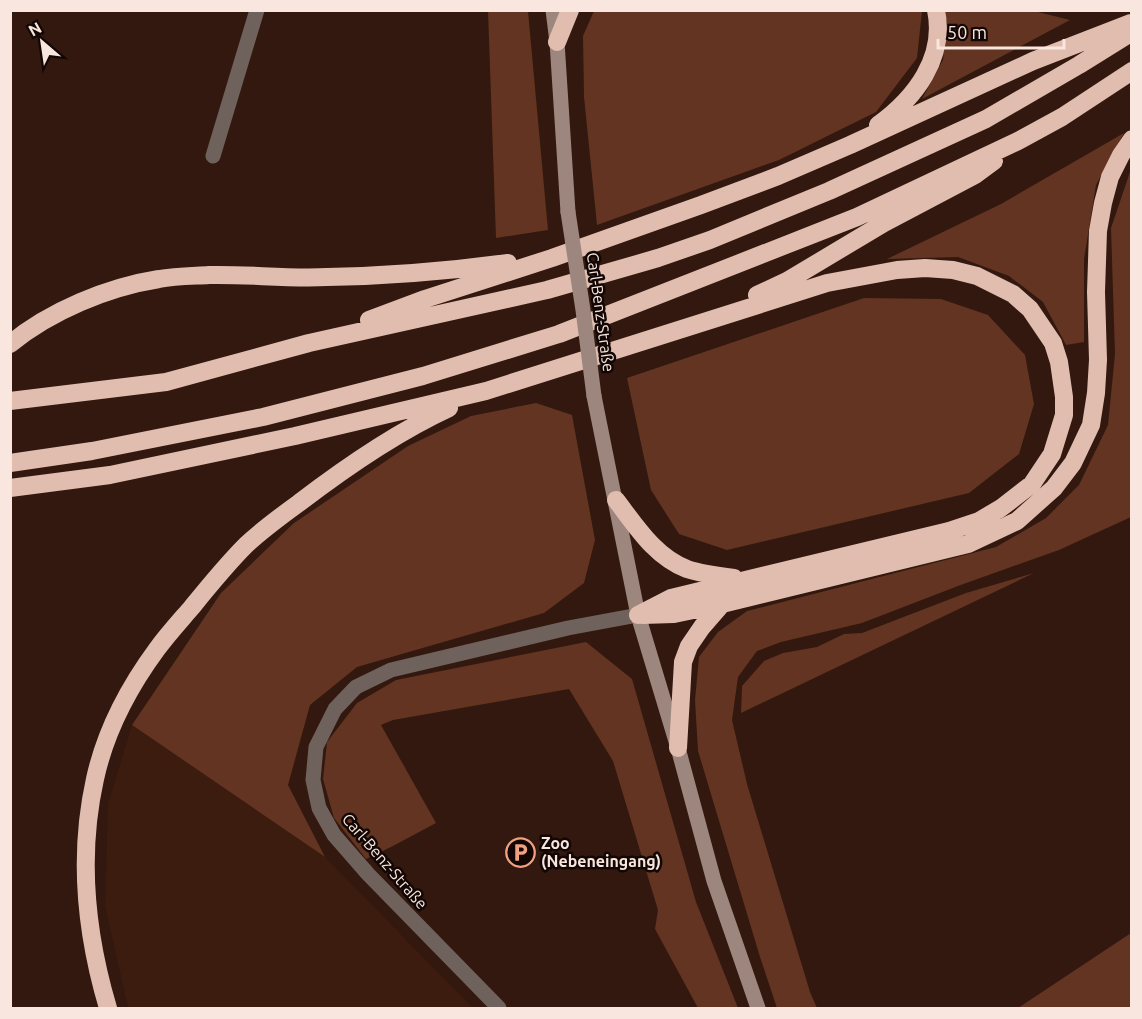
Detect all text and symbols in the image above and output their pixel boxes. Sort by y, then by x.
north arrow [12,12,72,72]
scale bar [938,12,1064,50]
text: N [25,18,44,40]
text: 50 m [947,22,987,42]
street label: Carl-Benz-Straße [584,251,618,373]
street label: Carl-Benz-Straße [339,810,431,912]
place label: Zoo (Nebeneingang) [541,834,661,871]
parking icon: Zoo (Nebeneingang) [504,836,536,868]

